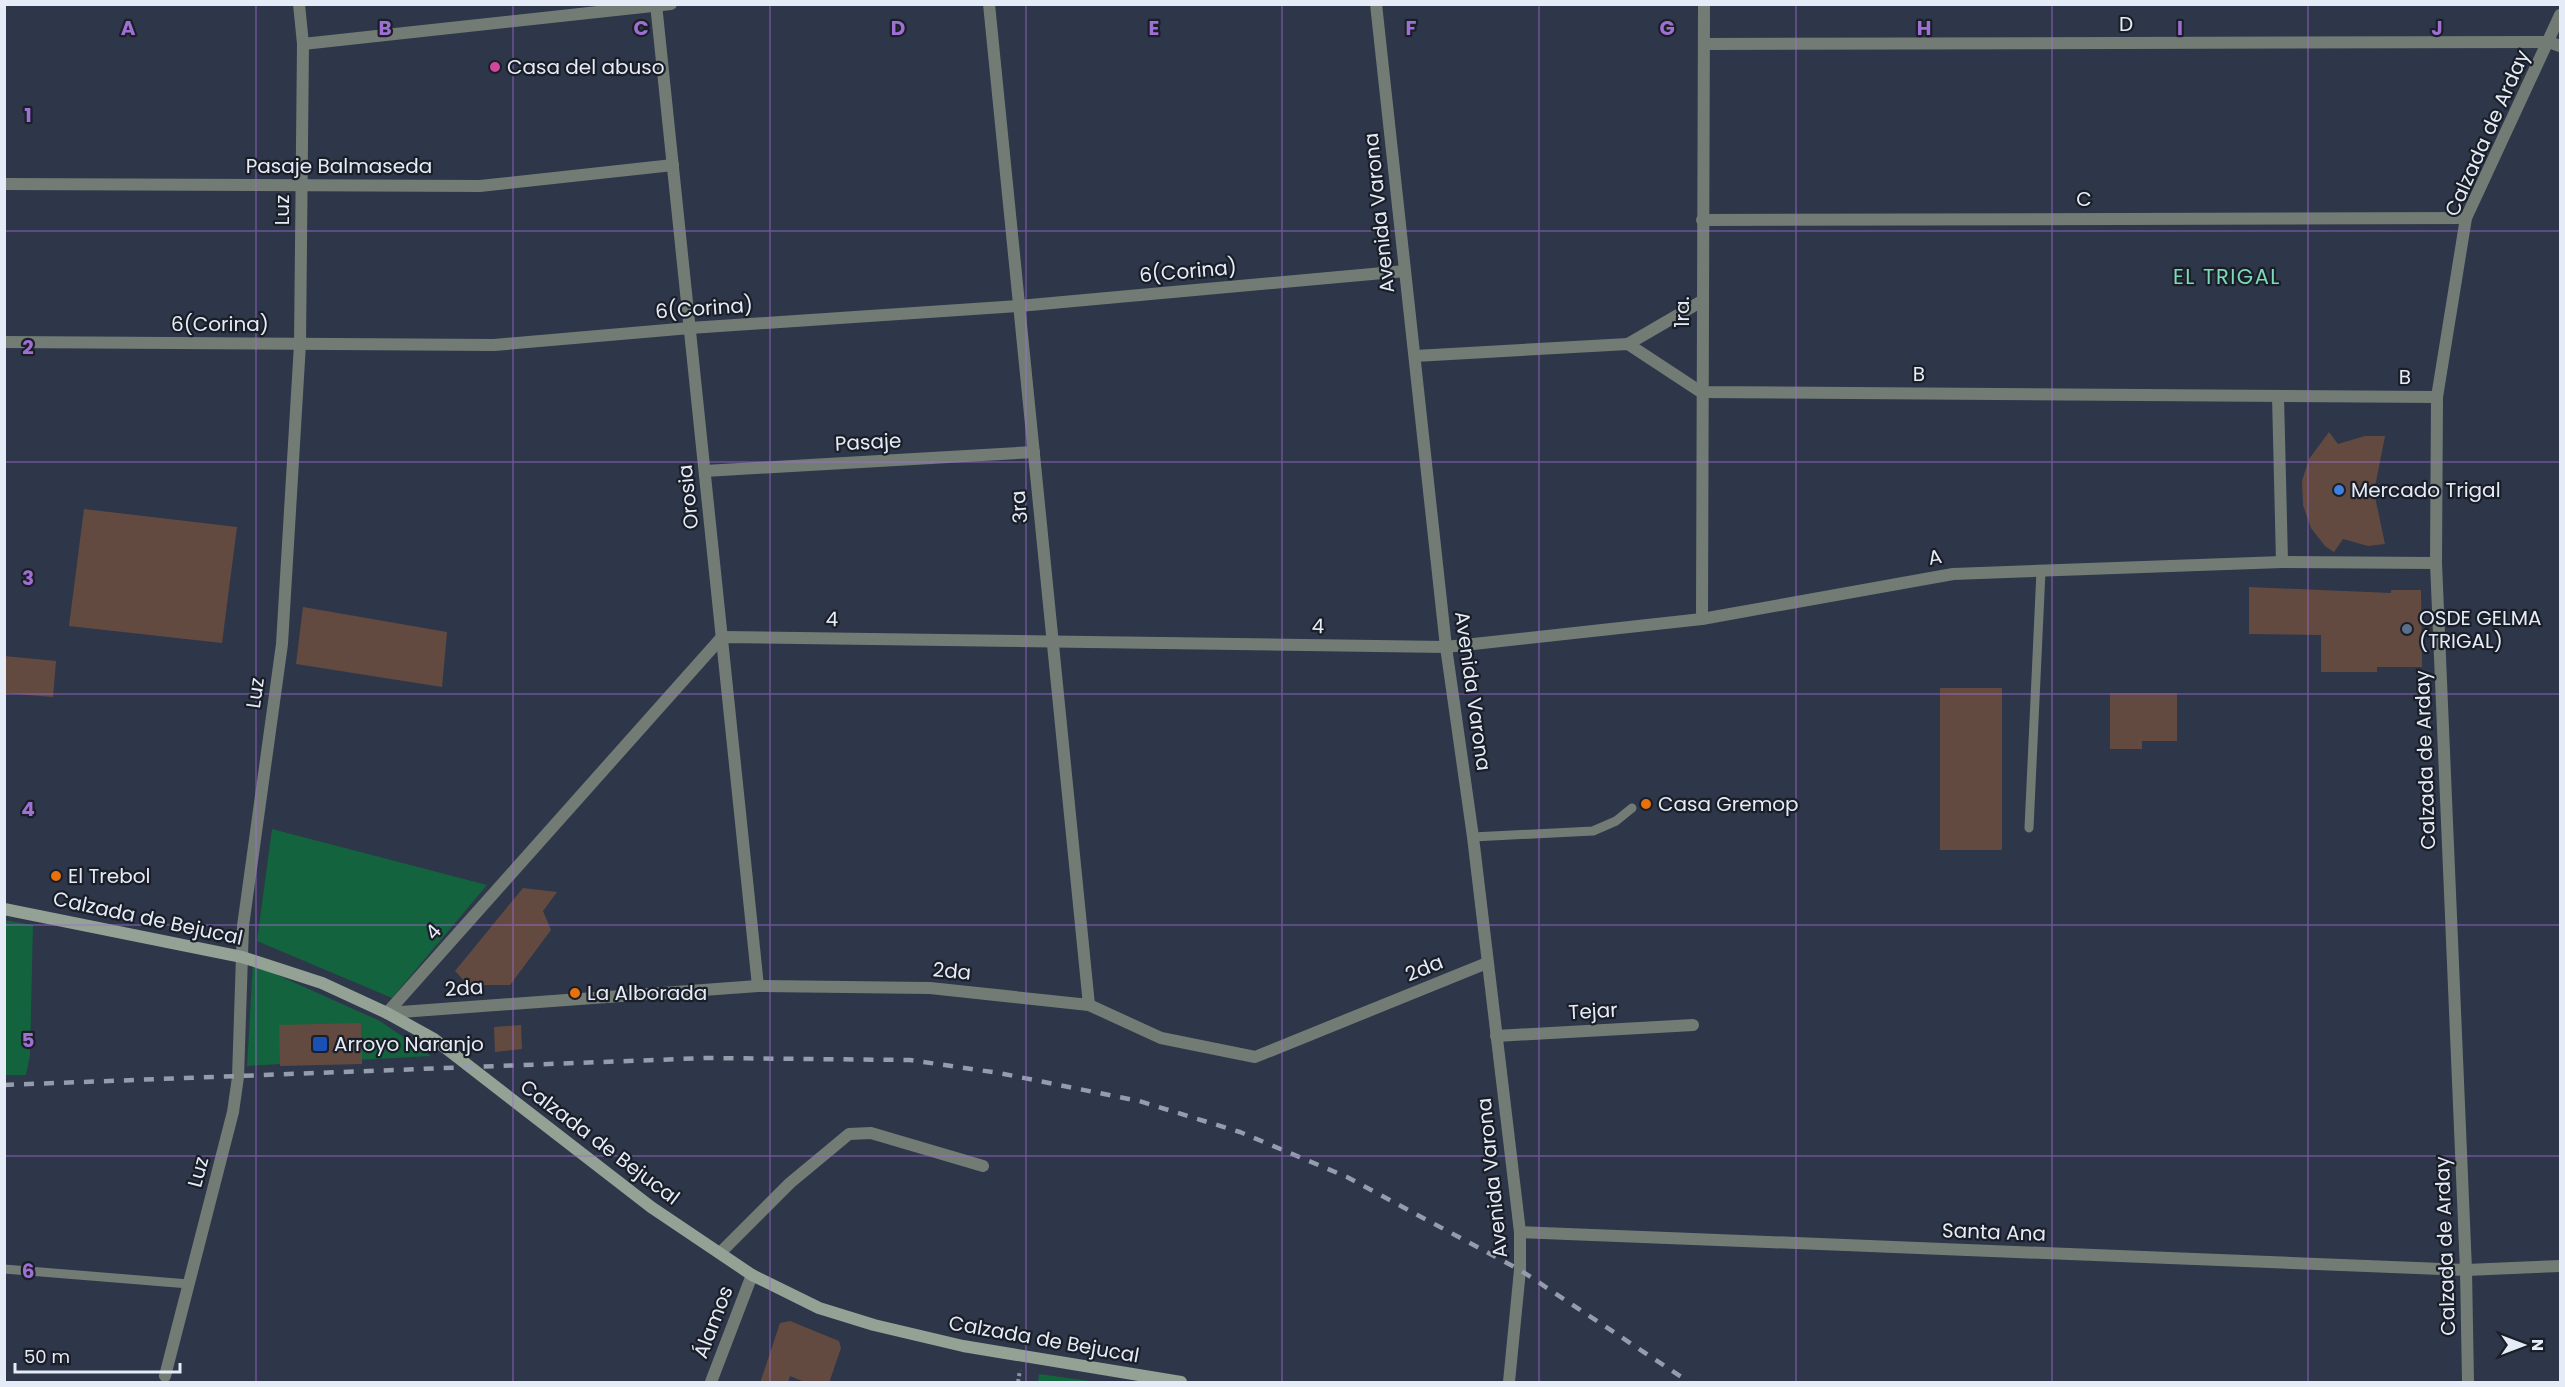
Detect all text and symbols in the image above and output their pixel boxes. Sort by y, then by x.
street label: D [2119,10,2133,38]
text: A [121,14,136,42]
text: B [378,14,392,42]
text: C [633,14,649,42]
text: D [891,14,905,42]
text: E [1149,14,1159,42]
text: F [1406,14,1417,42]
text: G [1659,14,1675,42]
text: H [1917,14,1931,42]
text: I [2177,14,2183,42]
text: J [2431,14,2443,42]
street label: Calzada de Arday [2438,45,2536,221]
place label: Casa del abuso [507,53,665,81]
marker: Casa del abuso [488,60,502,74]
text: 1 [24,101,32,129]
street label: Avenida Varona [1357,132,1401,294]
street label: Pasaje Balmaseda [246,152,432,180]
street label: C [2076,185,2092,213]
street label: Luz [268,195,296,225]
street label: 6(Corina) [1138,253,1238,289]
district label: EL TRIGAL [2173,262,2281,291]
street label: 6(Corina) [654,291,754,325]
street label: 1ra. [1668,296,1696,328]
street label: 6(Corina) [171,310,269,338]
text: 2 [22,333,34,361]
street label: B [1913,360,1925,388]
street label: B [2399,363,2411,391]
street label: Pasaje [834,426,902,458]
street label: Orosia [671,463,705,531]
place label: Mercado Trigal [2351,476,2501,504]
marker: Mercado Trigal [2332,483,2346,497]
street label: 3ra [1004,489,1034,525]
street label: A [1926,542,1944,572]
text: 3 [22,564,34,592]
place label: OSDE GELMA (TRIGAL) [2419,604,2541,655]
street label: 4 [825,605,839,633]
street label: Avenida Varona [1448,609,1498,773]
street label: 4 [1311,612,1325,640]
marker: OSDE GELMA (TRIGAL) [2400,622,2414,636]
street label: Calzada de Arday [2408,670,2442,850]
street label: Luz [239,676,271,710]
place label: Casa Gremop [1658,790,1799,818]
text: 4 [21,795,35,823]
marker: Casa Gremop [1639,797,1653,811]
place label: El Trebol [68,862,150,890]
marker: El Trebol [49,869,63,883]
street label: Calzada de Bejucal [51,884,245,952]
street label: 4 [418,918,448,946]
street label: 2da [1401,948,1447,988]
street label: 2da [932,955,972,987]
street label: 2da [444,973,484,1003]
place label: La Alborada [587,979,707,1007]
marker: La Alborada [568,986,582,1000]
street label: Tejar [1568,996,1618,1026]
text: 5 [22,1026,35,1054]
place label: Arroyo Naranjo [334,1030,484,1058]
marker: Arroyo Naranjo [311,1035,329,1053]
street label: Calzada de Bejucal [514,1073,686,1211]
street label: Avenida Varona [1470,1097,1514,1259]
street label: Luz [181,1154,215,1190]
street label: Calzada de Arday [2428,1156,2462,1336]
street label: Santa Ana [1942,1216,2046,1248]
text: 6 [22,1257,34,1285]
street label: Álamos [686,1282,740,1362]
street label: Calzada de Bejucal [946,1308,1142,1370]
north arrow [2493,1315,2553,1375]
scale bar [15,1336,180,1374]
text: N [2526,1339,2549,1351]
text: 50 m [24,1344,70,1369]

